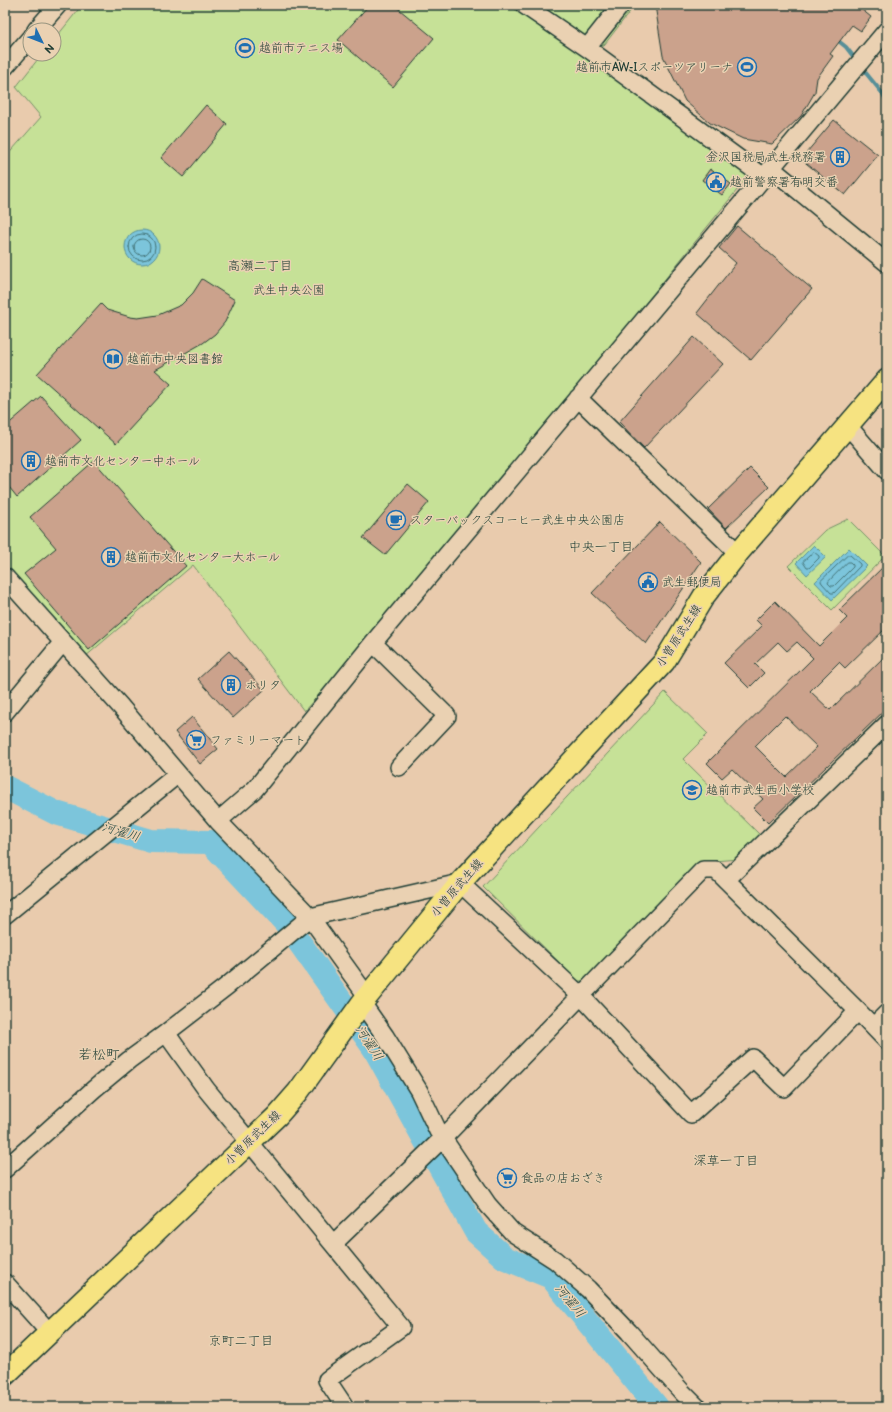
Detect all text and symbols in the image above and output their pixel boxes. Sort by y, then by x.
north arrow [22,22,62,62]
sports icon: 越前市テニス場 [234,37,256,59]
text: N [41,41,57,56]
place label: 越前市テニス場 [259,41,343,56]
sports icon: 越前市AW-Iスポーツアリーナ [736,56,758,78]
place label: 越前市AW-Iスポーツアリーナ [576,60,733,75]
building icon: 金沢国税局武生税務署 [829,146,851,168]
place label: 金沢国税局武生税務署 [706,150,826,165]
public building icon: 越前警察署有明交番 [705,171,727,193]
place label: 越前警察署有明交番 [730,175,838,190]
district label: 高瀬二丁目 [227,258,293,274]
park label: 武生中央公園 [253,283,325,298]
library icon: 越前市中央図書館 [102,348,124,370]
place label: 越前市中央図書館 [127,352,223,367]
building icon: 越前市文化センター中ホール [20,450,42,472]
place label: 越前市文化センター中ホール [45,454,200,469]
cafe icon: スターバックスコーヒー武生中央公園店 [385,509,407,531]
place label: スターバックスコーヒー武生中央公園店 [410,513,625,528]
district label: 中央一丁目 [568,539,634,555]
building icon: 越前市文化センター大ホール [100,546,122,568]
place label: 越前市文化センター大ホール [125,550,280,565]
public building icon: 武生郵便局 [637,571,659,593]
place label: 武生郵便局 [662,575,722,590]
street label: 小曽原武生線 [653,602,705,670]
building icon: ホリタ [220,674,242,696]
place label: ホリタ [245,678,281,693]
supermarket icon: ファミリーマート [185,729,207,751]
place label: ファミリーマート [210,733,306,748]
school or university icon: 越前市武生西小学校 [681,779,703,801]
place label: 越前市武生西小学校 [706,783,814,798]
water label: 河濯川 [100,819,142,845]
street label: 小曽原武生線 [428,856,486,920]
water label: 河濯川 [352,1022,386,1064]
district label: 若松町 [78,1046,120,1063]
street label: 小曽原武生線 [222,1108,284,1168]
district label: 深草一丁目 [693,1153,759,1169]
supermarket icon: 食品の店おざき [496,1167,518,1189]
place label: 食品の店おざき [521,1171,605,1186]
water label: 河濯川 [552,1281,588,1321]
district label: 京町二丁目 [208,1333,274,1349]

